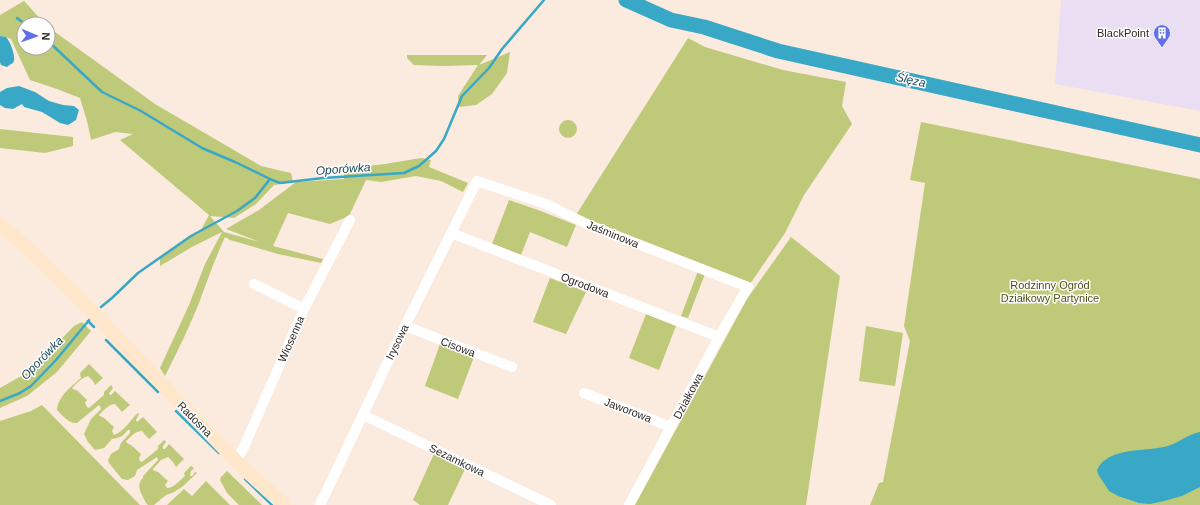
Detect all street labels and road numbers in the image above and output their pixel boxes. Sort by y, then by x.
street label: Jaśminowa [585,218,642,250]
street label: Ogrodowa [559,270,612,300]
street label: Wiosenna [276,313,307,364]
street label: Irysowa [383,322,411,362]
street label: Cisowa [439,335,478,359]
street label: Działkowa [671,370,705,421]
street label: Jaworowa [603,396,654,425]
street label: Radosna [175,399,215,440]
street label: Sezamkowa [427,441,487,479]

